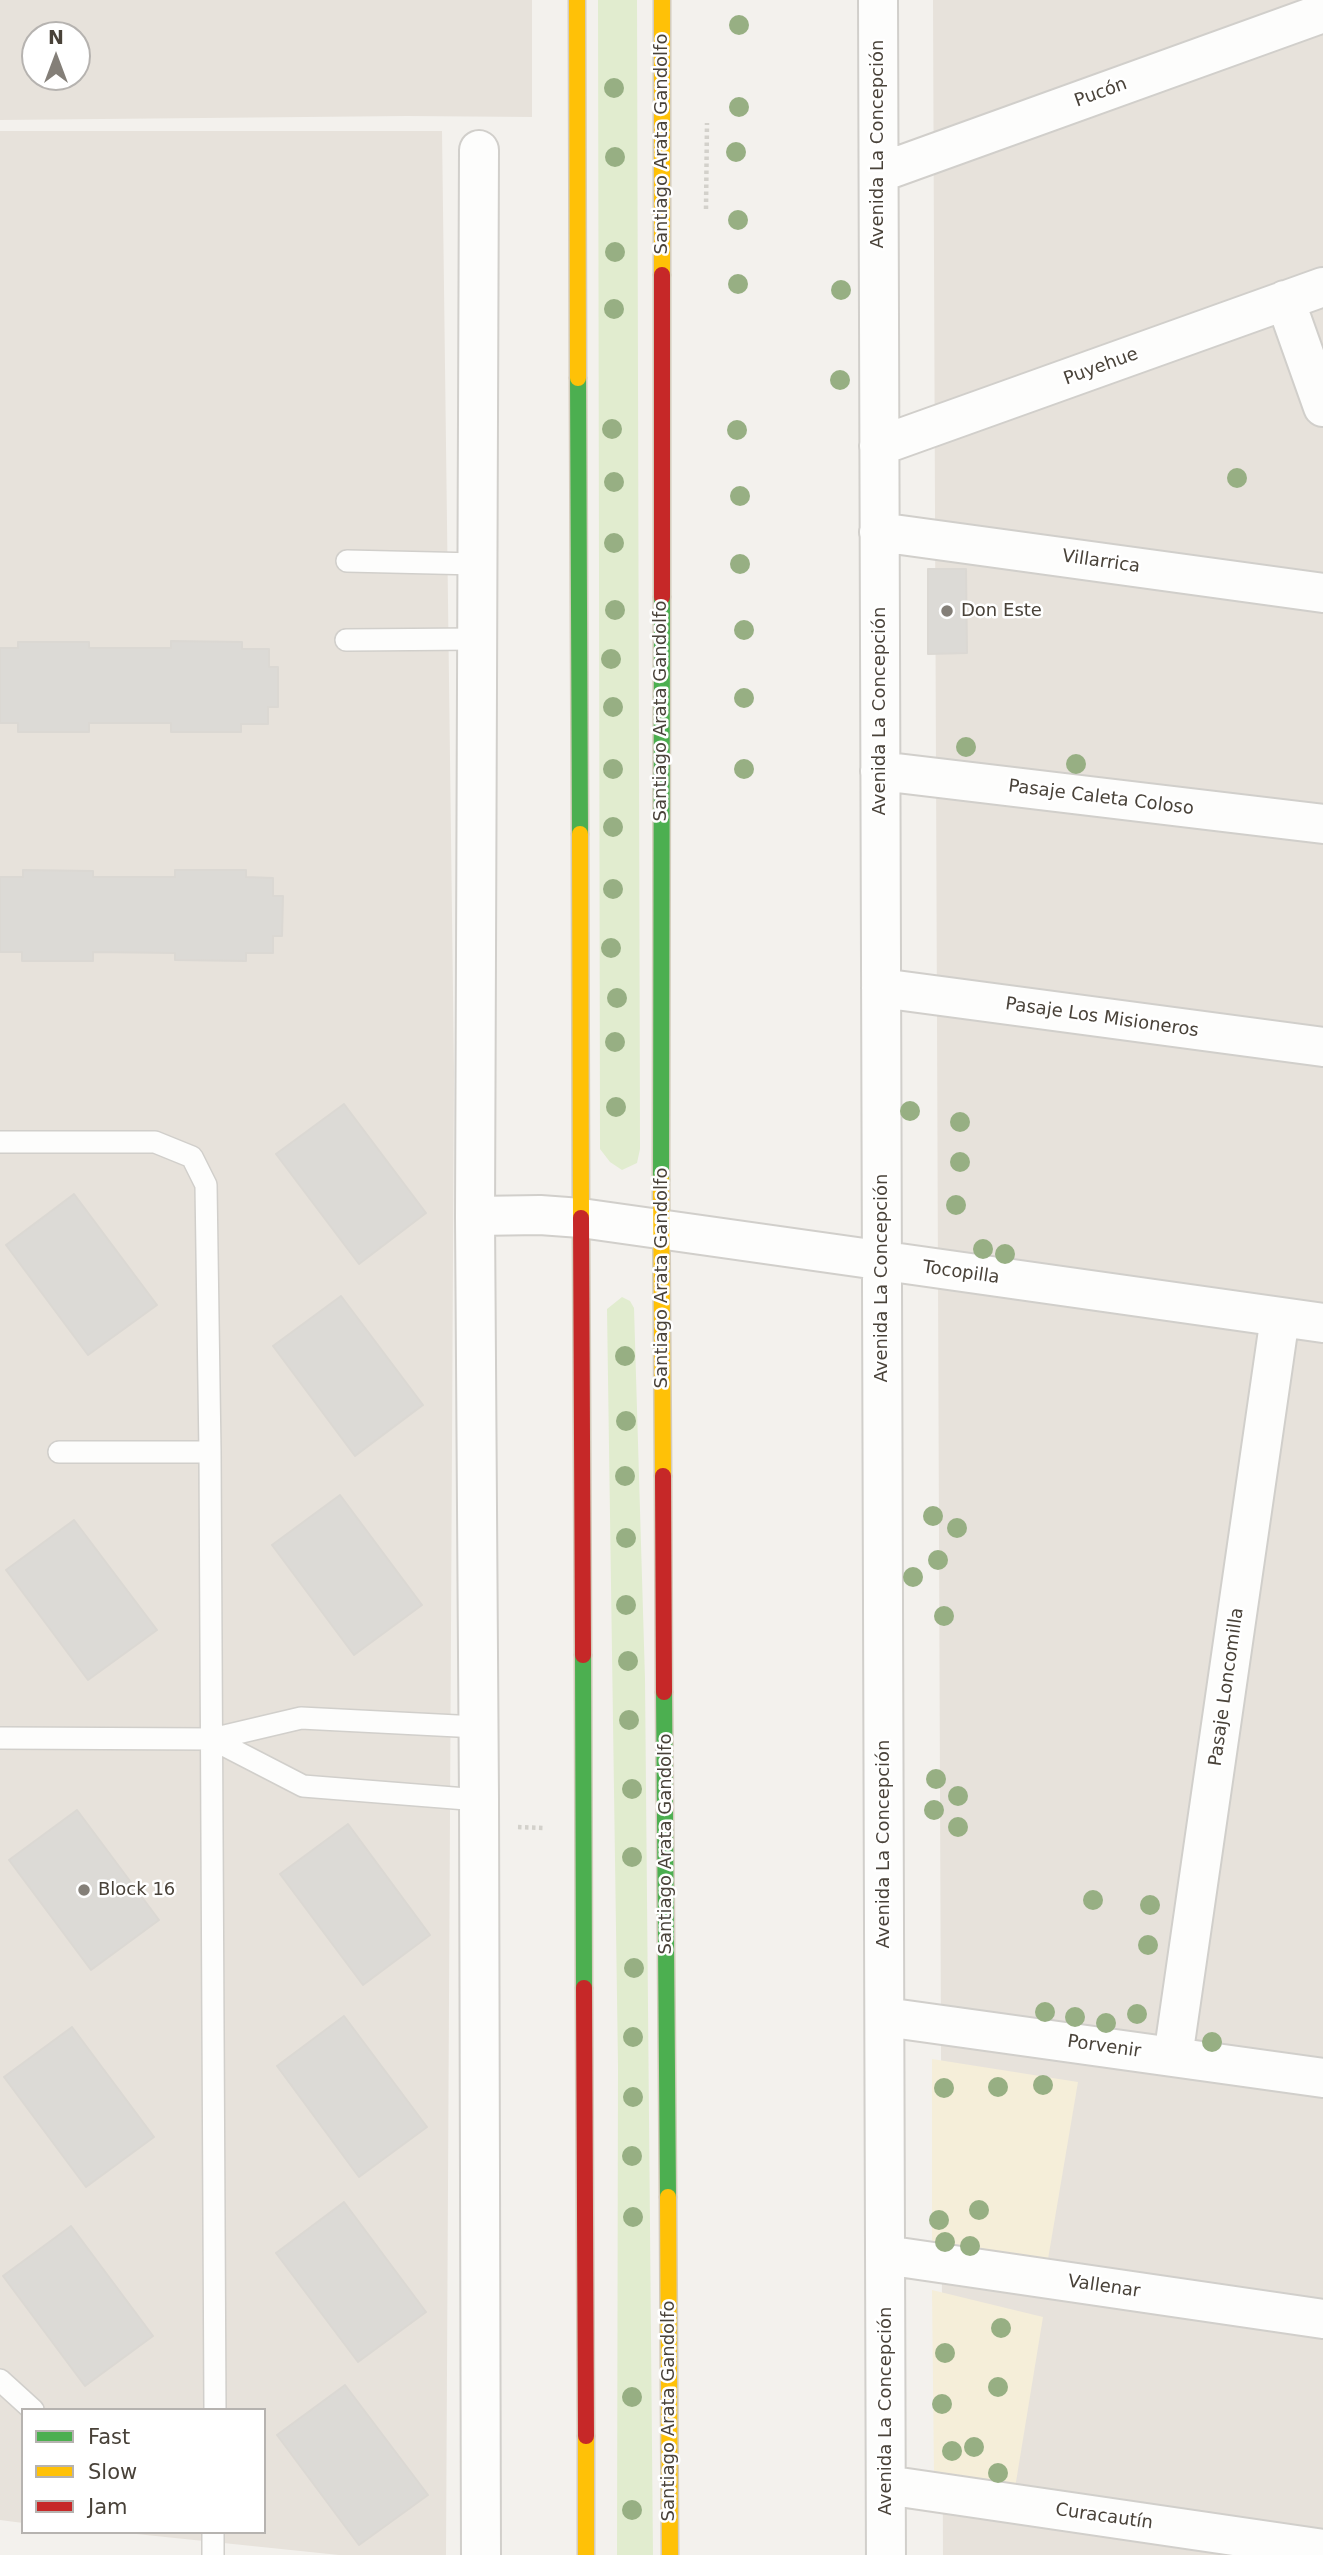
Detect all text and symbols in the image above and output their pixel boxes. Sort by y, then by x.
north arrow [21,21,91,91]
text: N [48,26,64,48]
street label: Santiago Arata Gandolfo [651,34,673,254]
street label: Avenida La Concepción [867,39,889,249]
street label: Pucón [1072,74,1130,112]
street label: Puyehue [1061,344,1141,390]
street label: Villarrica [1061,546,1141,578]
place label: Don Este [961,600,1042,622]
street label: Santiago Arata Gandolfo [650,601,672,821]
marker: Don Este [939,603,955,619]
street label: Avenida La Concepción [869,606,891,816]
street label: Pasaje Caleta Coloso [1007,776,1195,820]
street label: Pasaje Los Misioneros [1004,994,1200,1042]
street label: Santiago Arata Gandolfo [651,1168,673,1388]
street label: Avenida La Concepción [871,1173,893,1383]
street label: Tocopilla [921,1257,1001,1289]
street label: Pasaje Loncomilla [1205,1606,1249,1768]
street label: Santiago Arata Gandolfo [655,1734,677,1954]
street label: Avenida La Concepción [873,1739,895,1949]
place label: Block 16 [98,1879,175,1901]
marker: Block 16 [76,1882,92,1898]
street label: Porvenir [1066,2031,1142,2063]
street label: Vallenar [1066,2271,1142,2303]
street label: Santiago Arata Gandolfo [658,2301,680,2521]
street label: Avenida La Concepción [875,2306,897,2516]
legend [21,2408,266,2534]
text: Fast [88,2425,130,2449]
text: Slow [88,2460,137,2484]
text: Jam [88,2495,128,2519]
street label: Curacautín [1054,2499,1154,2535]

